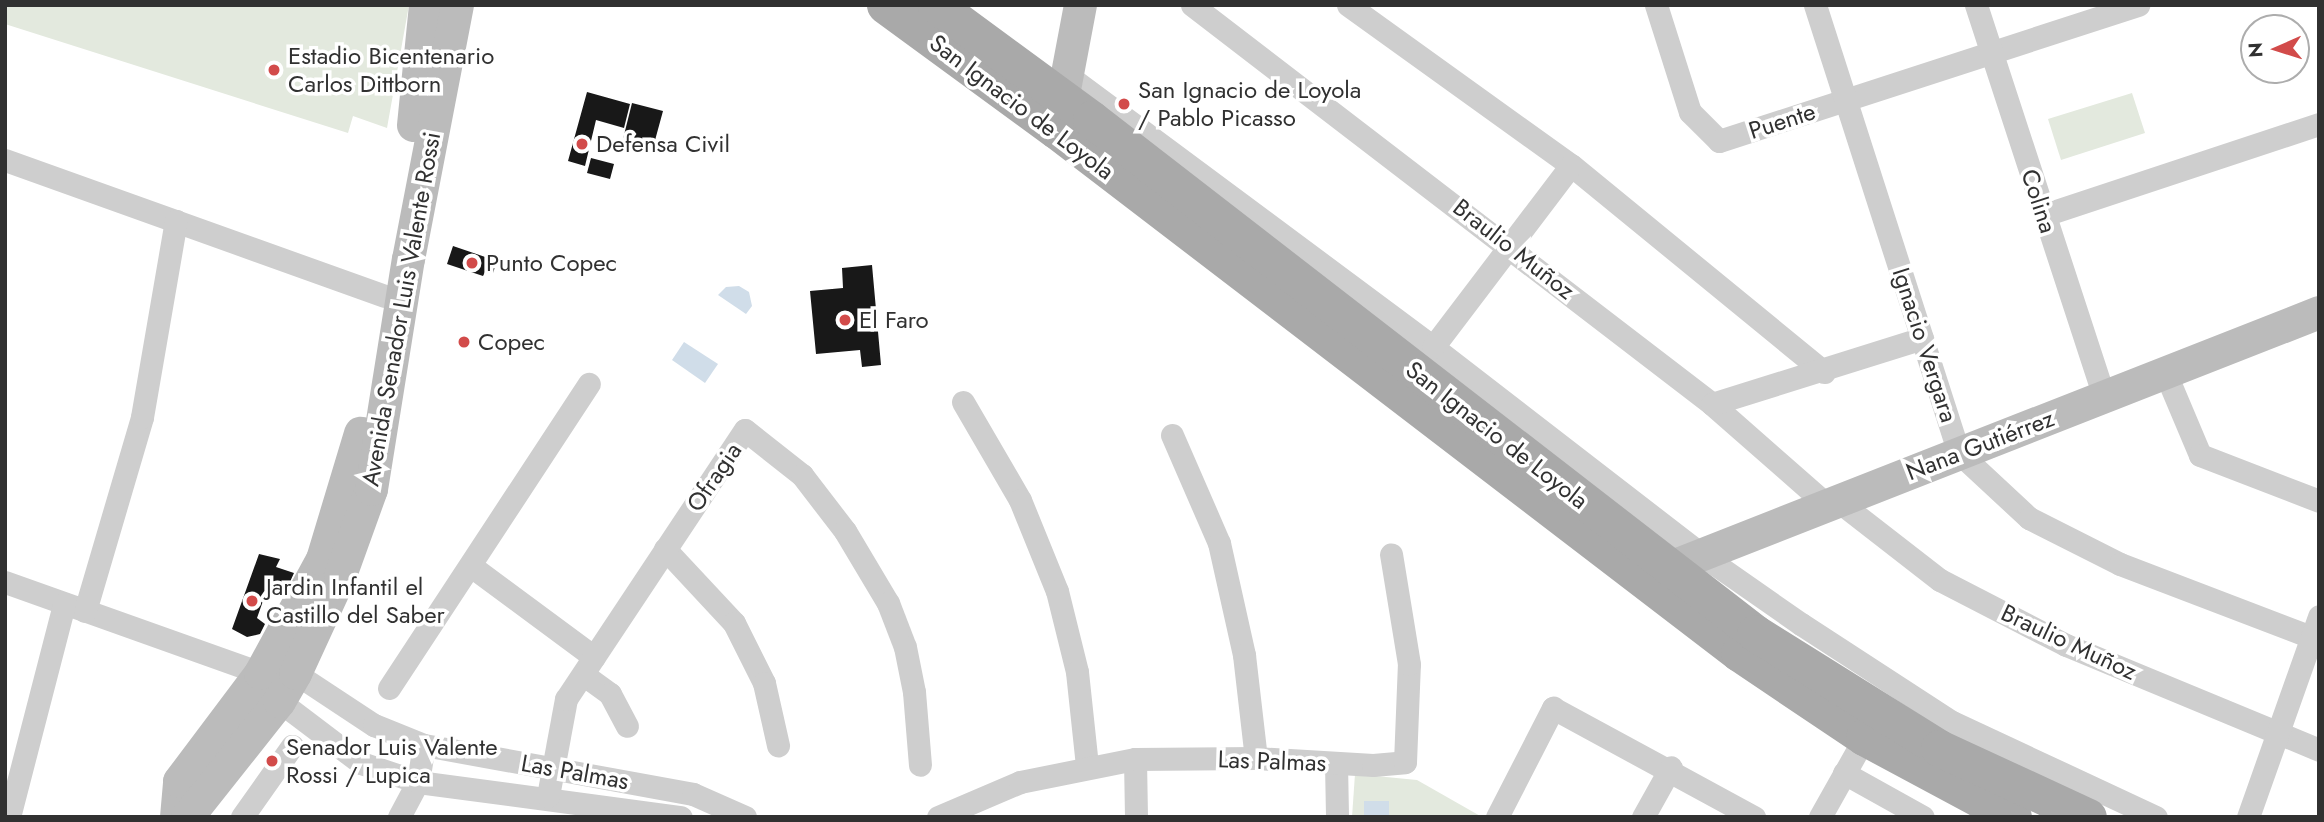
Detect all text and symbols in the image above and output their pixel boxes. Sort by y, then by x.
north arrow [2240,14,2310,84]
street label: San Ignacio de Loyola [924,28,1120,186]
place label: Estadio Bicentenario Carlos Dittborn [288,42,494,98]
text: N [2242,42,2269,58]
marker: Estadio Bicentenario Carlos Dittborn [266,62,282,78]
place label: San Ignacio de Loyola / Pablo Picasso [1138,76,1361,132]
marker: San Ignacio de Loyola / Pablo Picasso [1116,96,1132,112]
street label: Puente [1745,97,1819,145]
street label: Avenida Senador Luis Valente Rossi [356,130,446,488]
place label: Defensa Civil [596,130,730,158]
marker: Defensa Civil [574,136,590,152]
street label: Colina [2015,165,2063,237]
street label: Braulio Muñoz [1448,193,1580,305]
place label: Punto Copec [486,249,617,277]
marker: Punto Copec [464,255,480,271]
street label: Ignacio Vergara [1886,264,1964,426]
place label: El Faro [859,306,929,334]
marker: El Faro [837,312,853,328]
place label: Copec [478,328,545,356]
marker: Copec [456,334,472,350]
street label: San Ignacio de Loyola [1400,355,1594,515]
street label: Nana Gutiérrez [1902,404,2058,486]
street label: Ofragia [681,437,747,517]
place label: Jardin Infantil el Castillo del Saber [266,573,445,629]
marker: Jardin Infantil el Castillo del Saber [244,593,260,609]
street label: Braulio Muñoz [1997,598,2141,686]
place label: Senador Luis Valente Rossi / Lupica [286,733,497,789]
street label: Las Palmas [1217,745,1327,777]
street label: Las Palmas [519,748,631,796]
marker: Senador Luis Valente Rossi / Lupica [264,753,280,769]

